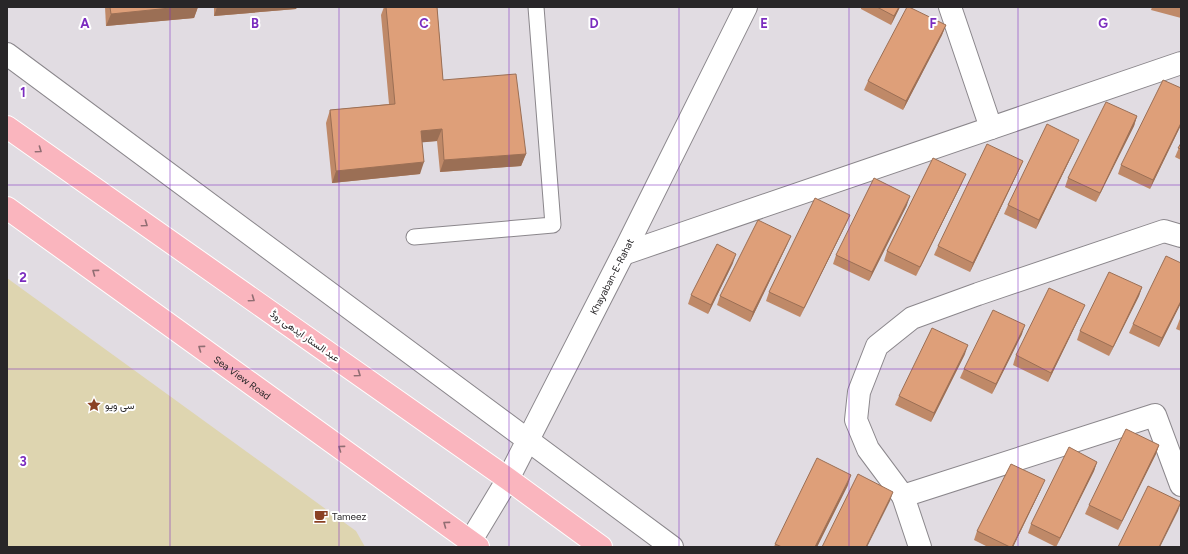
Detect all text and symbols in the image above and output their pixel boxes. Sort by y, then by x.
text: A [80,16,90,31]
text: B [251,16,259,31]
text: C [419,16,429,31]
text: D [589,16,599,31]
text: E [760,16,768,31]
text: F [929,16,937,31]
text: G [1098,16,1108,31]
text: 1 [20,85,26,100]
one-way arrow [35,145,42,153]
one-way arrow [141,219,148,226]
street label: Khayaban-E-Rahat [587,236,636,317]
text: 2 [19,270,27,285]
one-way arrow [93,270,100,277]
one-way arrow [247,294,254,301]
street label: عبد الستار ایدھی روڈ [268,307,342,365]
one-way arrow [198,345,205,353]
street label: Sea View Road [211,353,274,402]
one-way arrow [354,369,361,377]
place icon: سی ویو [86,397,102,413]
place label: سی ویو [105,399,135,412]
one-way arrow [338,446,345,453]
text: 3 [19,454,27,469]
cafe icon: Tameez [313,508,329,524]
place label: Tameez [332,510,366,523]
one-way arrow [443,522,450,529]

